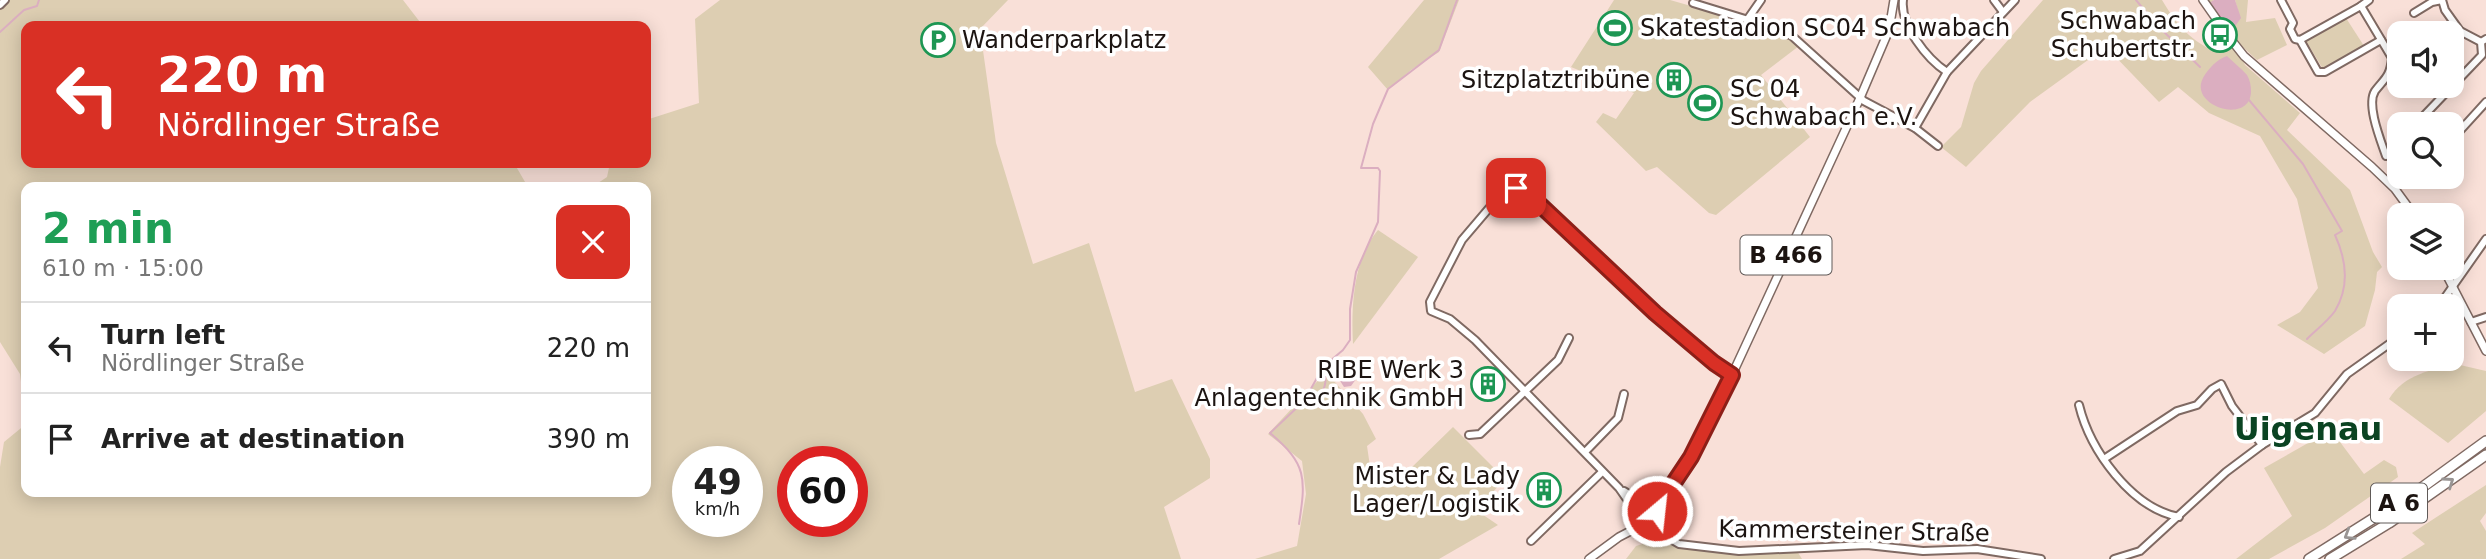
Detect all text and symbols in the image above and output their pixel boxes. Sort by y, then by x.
place label: Schwabach Schubertstr. [2051,7,2196,63]
sports icon: Skatestadion SC04 Schwabach [1596,9,1634,47]
place label: Skatestadion SC04 Schwabach [1640,14,2010,42]
bus stop icon: Schwabach Schubertstr. [2201,16,2239,54]
parking icon: Wanderparkplatz [919,21,957,59]
map controls [2387,21,2464,371]
button: sound [2387,21,2464,98]
place label: Wanderparkplatz [962,26,1166,54]
text: 220 m [157,47,327,104]
icon: left [42,49,133,140]
building icon: Sitzplatztribüne [1655,61,1693,99]
place label: Sitzplatztribüne [1461,66,1650,94]
place label: SC 04 Schwabach e.V. [1730,75,1917,131]
sports icon: SC 04 Schwabach e.V. [1686,84,1724,122]
text: Nördlinger Straße [157,106,440,144]
button: search [2387,112,2464,189]
pin [1486,158,1546,218]
icon: arrive [1497,169,1535,207]
button: layers [2387,203,2464,280]
text: 2 min [42,204,174,253]
button: close [556,205,630,279]
road number: B 466 [1740,236,1831,274]
text: 610 m · 15:00 [42,255,204,281]
button: + [2387,294,2464,371]
text: Turn left [101,320,225,350]
icon: left [42,329,80,367]
text: 220 m [547,333,630,363]
text: Nördlinger Straße [101,350,305,376]
place label: RIBE Werk 3 Anlagentechnik GmbH [1195,356,1464,412]
building icon: RIBE Werk 3 Anlagentechnik GmbH [1469,365,1507,403]
district label: Uigenau [2234,410,2382,448]
icon: arrive [42,420,80,458]
text: Arrive at destination [101,424,405,454]
text: 390 m [547,424,630,454]
speed limit sign: 60 [777,446,868,537]
text: 49 [693,462,742,502]
place label: Mister & Lady Lager/Logistik [1352,462,1520,518]
building icon: Mister & Lady Lager/Logistik [1525,471,1563,509]
position arrow [1620,474,1694,548]
one-way arrow [2441,478,2454,490]
road number: A 6 [2371,484,2427,523]
text: km/h [695,498,740,519]
street label: Kammersteiner Straße [1718,515,1990,547]
one-way arrow [2344,527,2357,540]

